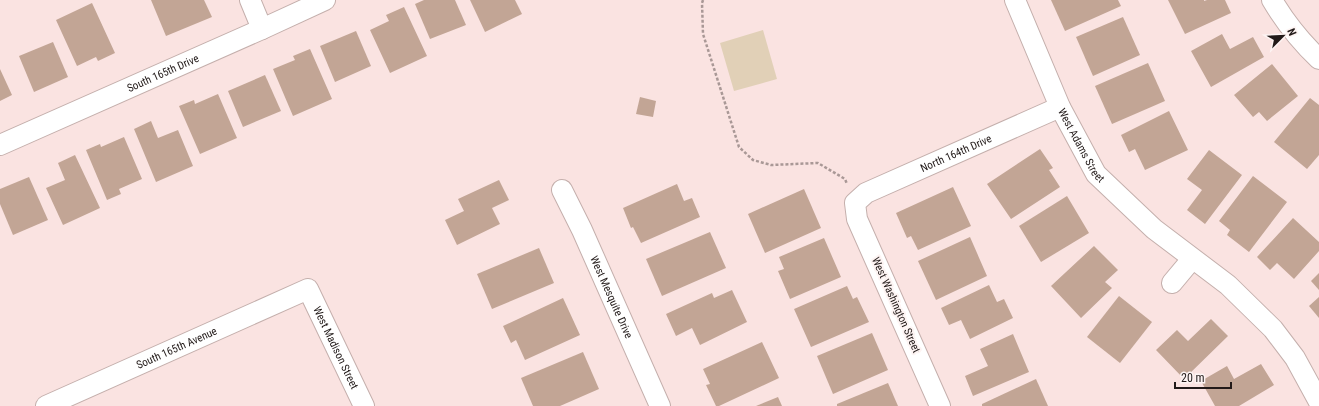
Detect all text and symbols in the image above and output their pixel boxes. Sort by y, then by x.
north arrow [1263,16,1303,56]
text: N [1284,26,1299,38]
street label: South 165th Drive [125,51,201,94]
street label: West Adams Street [1055,106,1107,185]
street label: North 164th Drive [918,132,994,175]
street label: West Mesquite Drive [588,254,636,340]
street label: West Washington Street [869,255,923,355]
street label: West Madison Street [311,304,361,391]
street label: South 165th Avenue [134,324,219,371]
scale bar [1175,364,1231,390]
text: 20 m [1181,371,1205,385]

